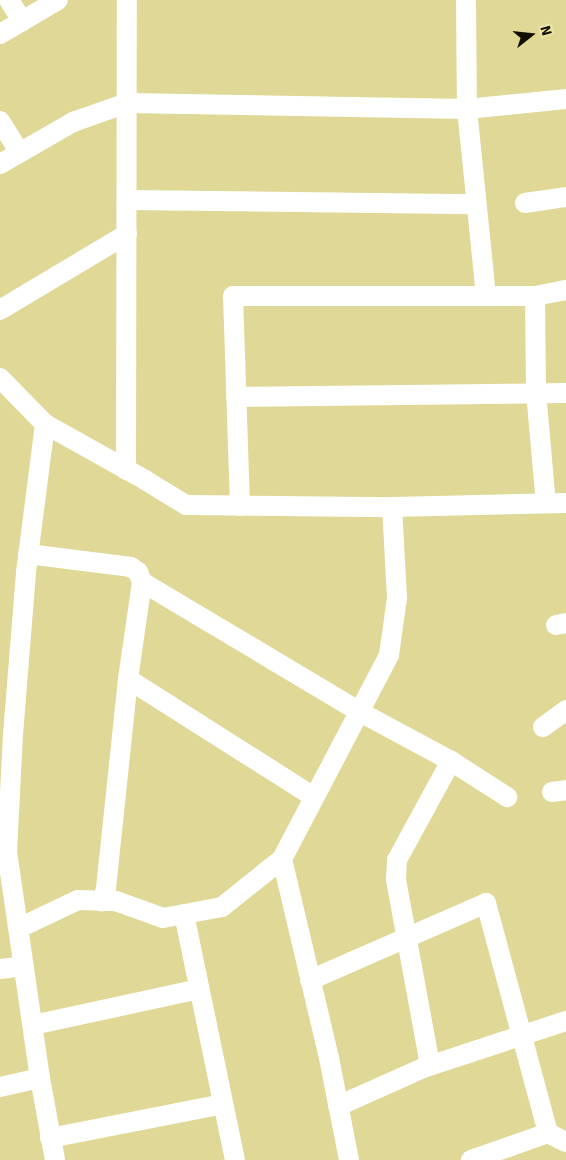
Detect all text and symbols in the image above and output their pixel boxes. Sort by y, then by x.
north arrow [506,10,556,60]
text: N [536,24,555,38]

